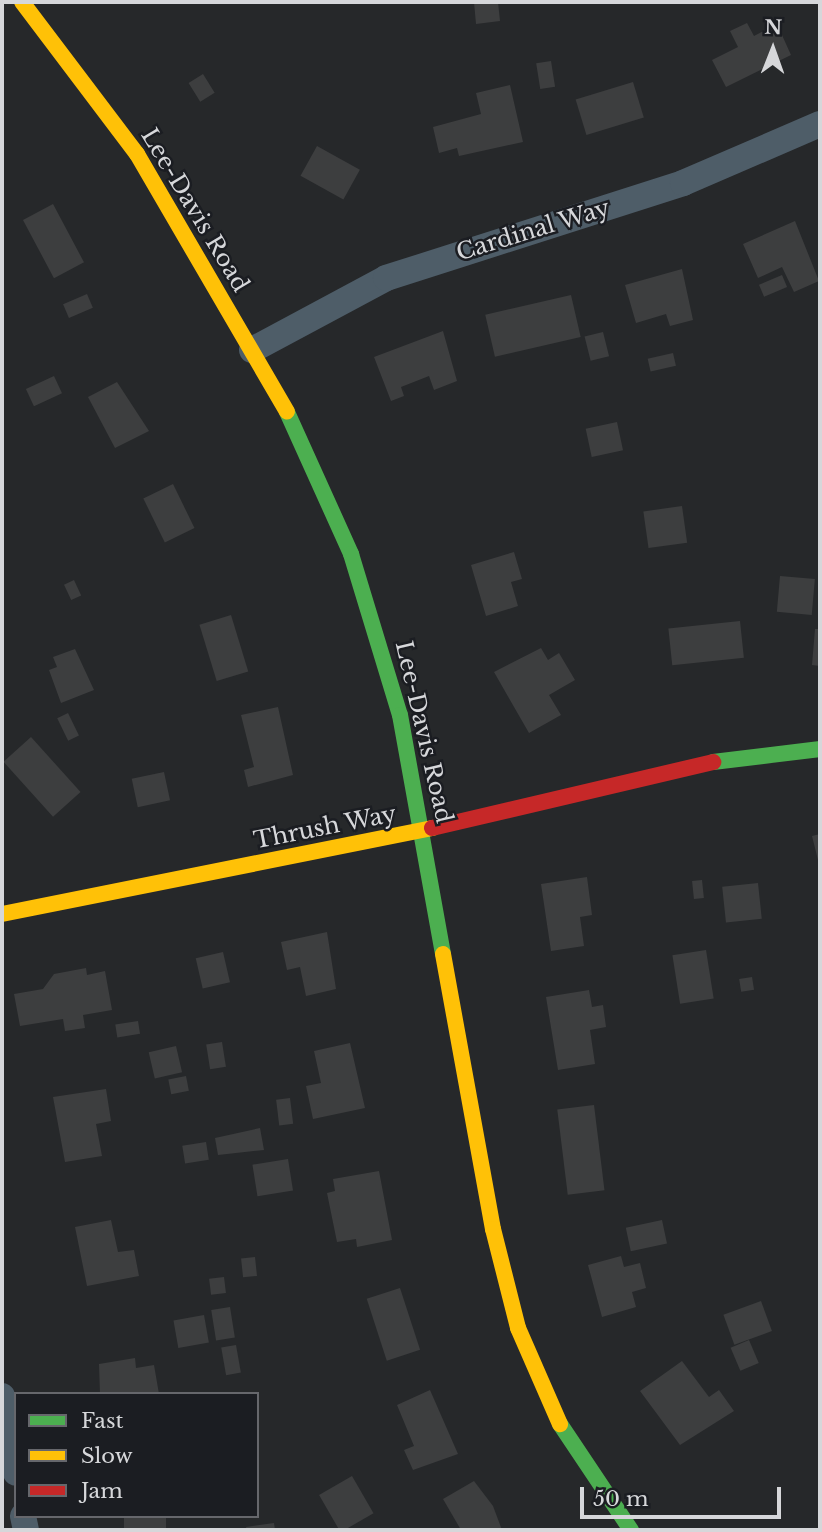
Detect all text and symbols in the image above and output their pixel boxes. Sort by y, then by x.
north arrow [738,14,808,84]
text: N [764,16,783,39]
street label: Lee-Davis Road [135,123,255,297]
street label: Cardinal Way [452,193,614,267]
street label: Lee-Davis Road [390,638,458,826]
street label: Thrush Way [251,800,399,854]
legend [14,1392,259,1518]
text: Fast [81,1408,123,1434]
text: Slow [81,1443,133,1469]
scale bar [584,1472,785,1516]
text: Jam [81,1478,123,1504]
text: 50 m [593,1486,648,1512]

